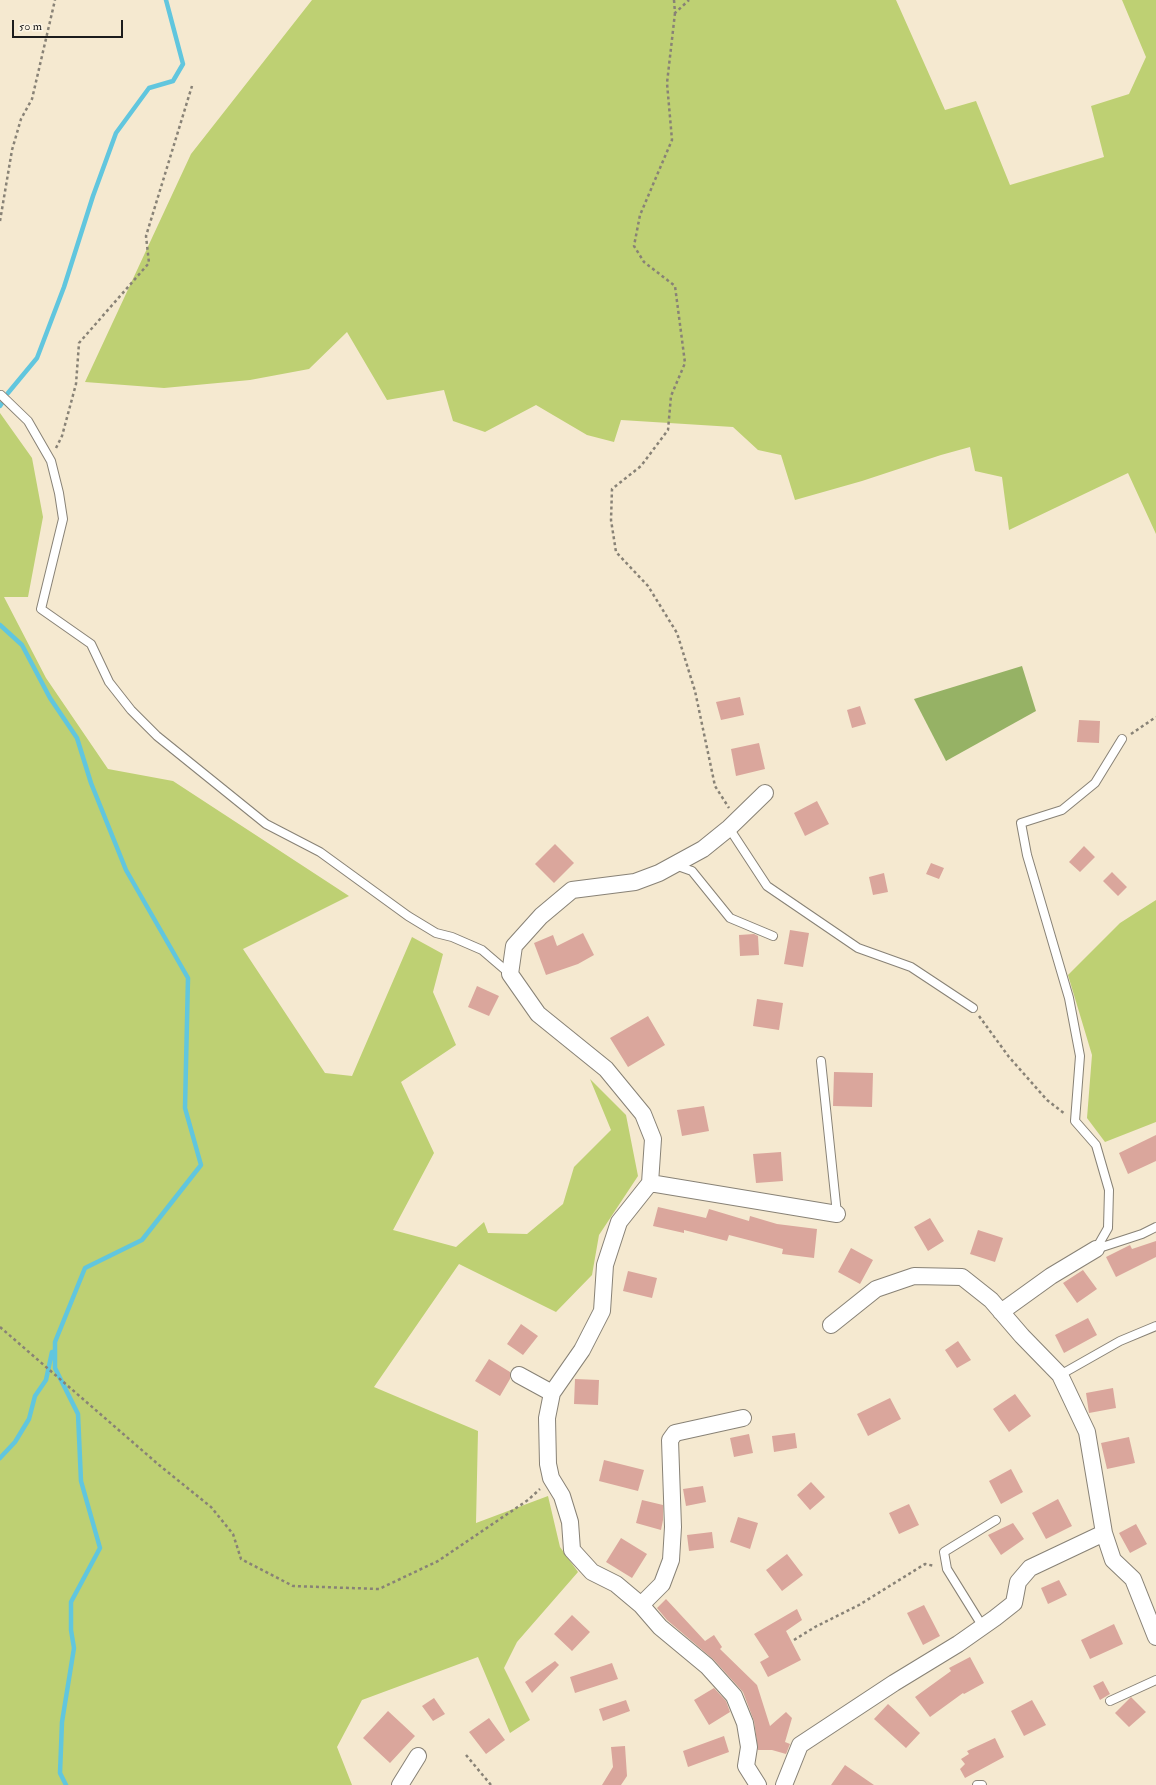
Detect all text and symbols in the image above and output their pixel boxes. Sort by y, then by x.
scale bar [14,12,125,38]
text: 50 m [19,19,42,34]

